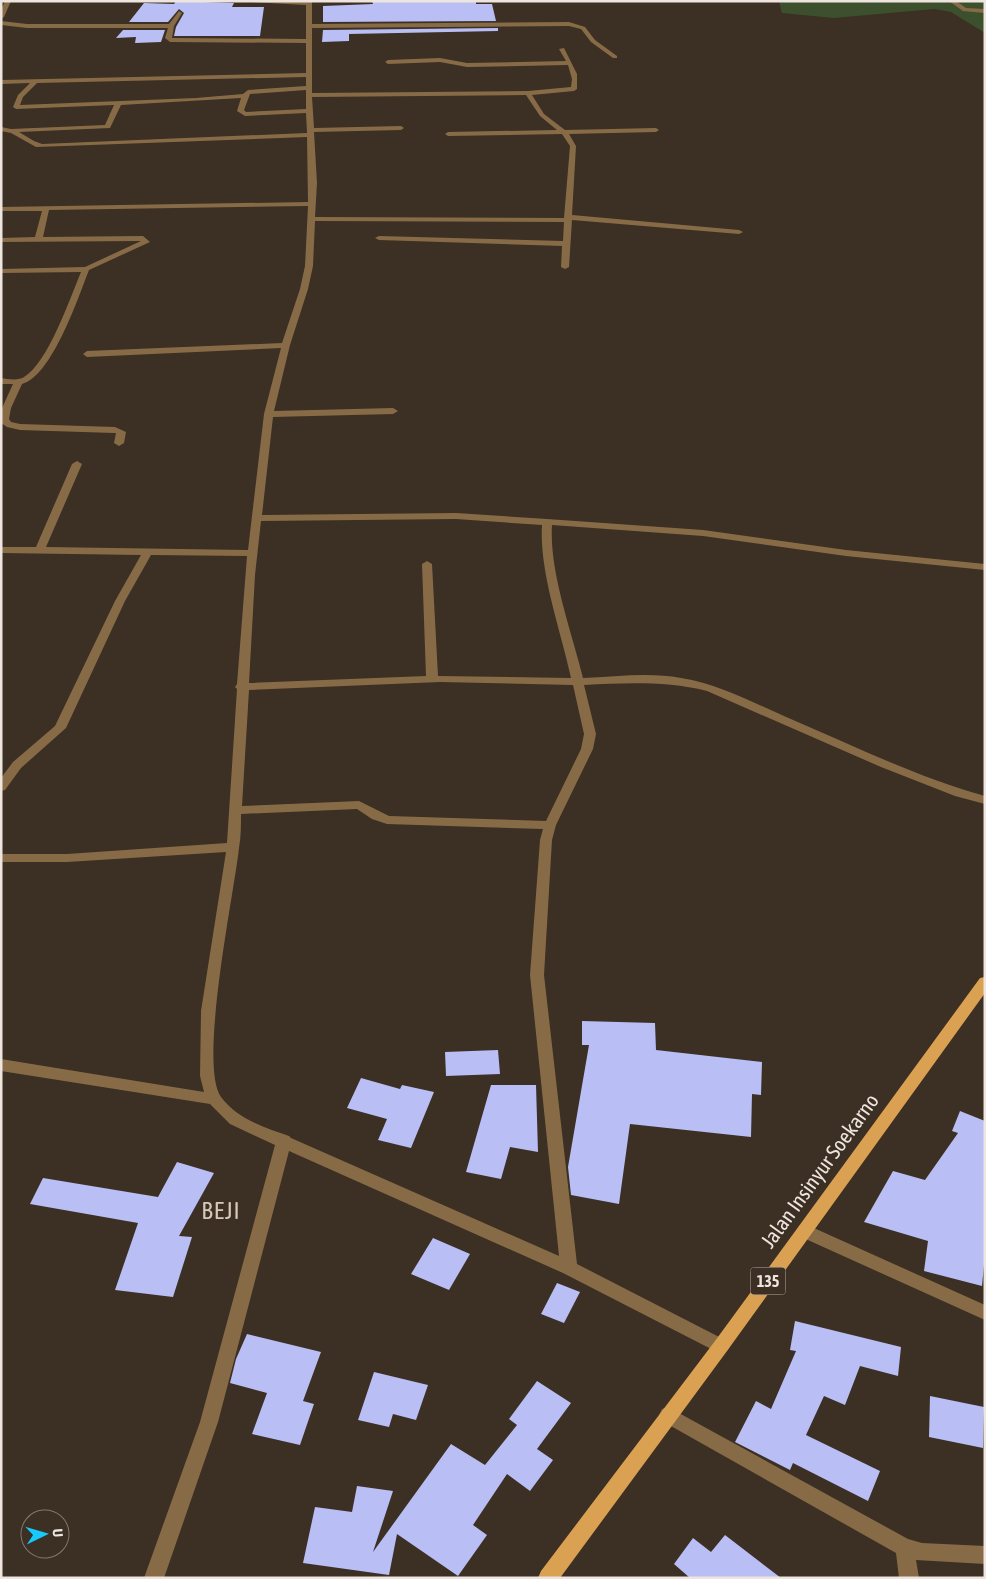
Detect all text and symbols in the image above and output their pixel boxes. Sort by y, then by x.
street label: Jalan Insinyur Soekarno [755,1089,883,1252]
district label: BEJI [201,1197,241,1224]
road number: 135 [750,1268,786,1294]
north arrow [20,1509,70,1559]
text: U [50,1528,66,1538]

